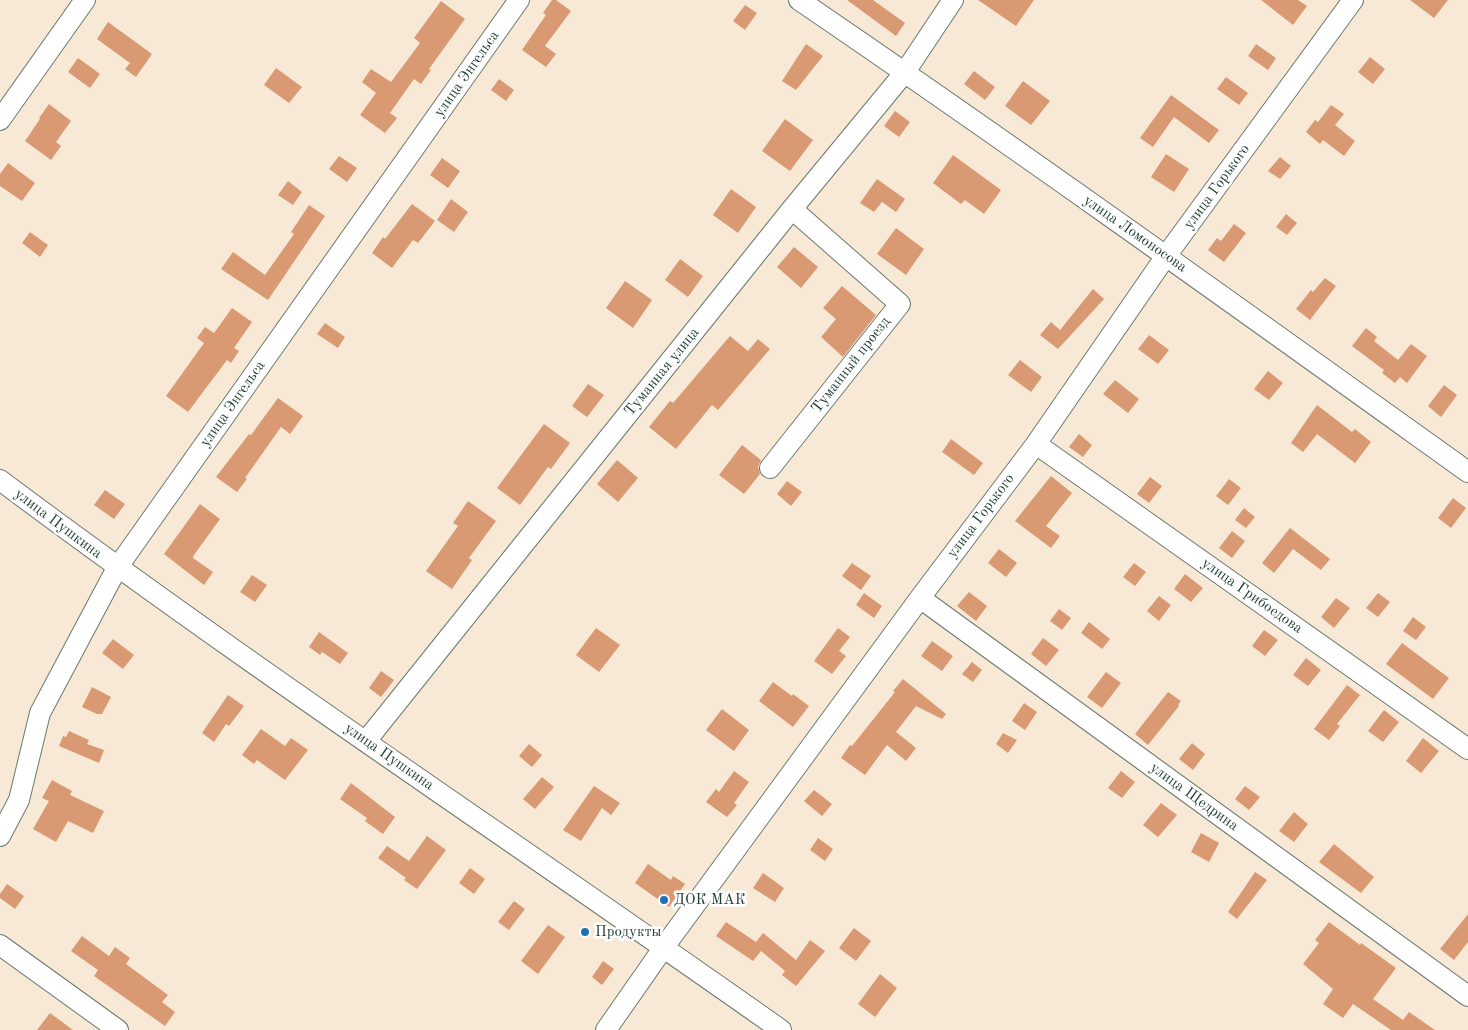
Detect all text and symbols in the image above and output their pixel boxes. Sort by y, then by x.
street label: улица Энгельса [431,27,503,121]
street label: улица Горького [1180,141,1254,233]
street label: улица Ломоносова [1080,192,1190,276]
street label: Туманный проезд [808,313,894,417]
street label: Туманная улица [621,324,703,420]
street label: улица Энгельса [197,357,269,451]
street label: улица Горького [943,470,1019,562]
street label: улица Пушкина [11,485,105,563]
street label: улица Грибоедова [1198,554,1306,638]
street label: улица Пушкина [341,720,437,794]
street label: улица Щедрина [1146,759,1242,835]
place label: ДОК МАК [674,891,746,909]
marker: ДОК МАК [658,894,670,906]
place label: Продукты [595,923,661,941]
marker: Продукты [579,926,591,938]

